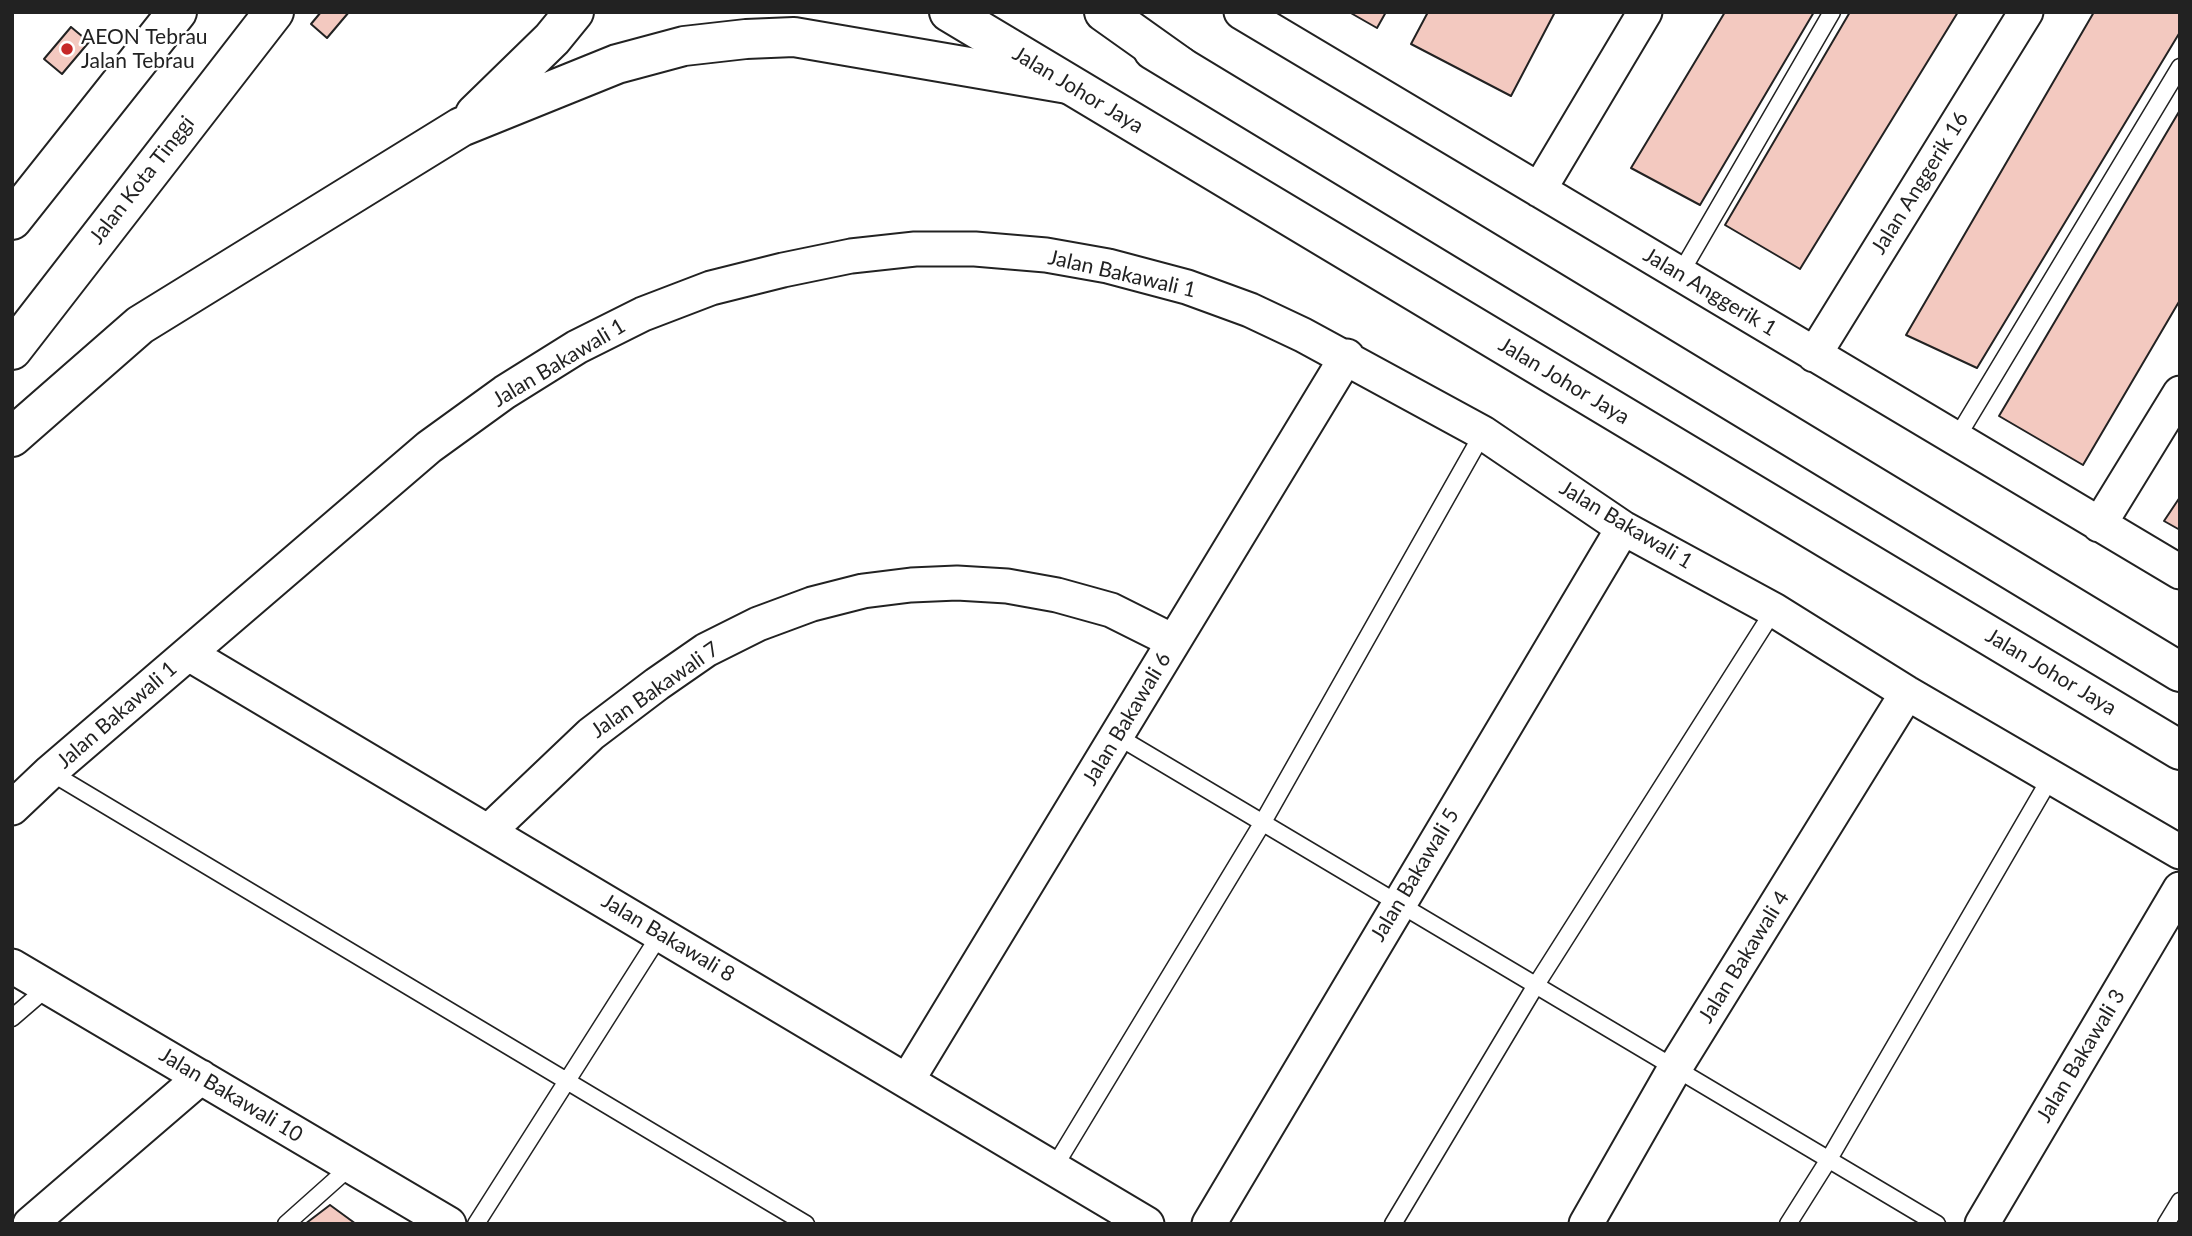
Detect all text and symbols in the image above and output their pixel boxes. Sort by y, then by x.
place label: AEON Tebrau Jalan Tebrau [81,24,208,74]
marker: AEON Tebrau Jalan Tebrau [59,41,75,57]
street label: Jalan Johor Jaya [1008,41,1148,139]
street label: Jalan Anggerik 16 [1866,107,1974,259]
street label: Jalan Kota Tinggi [84,111,200,249]
street label: Jalan Anggerik 1 [1639,242,1781,342]
street label: Jalan Bakawali 1 [1046,245,1198,303]
street label: Jalan Bakawali 1 [488,313,630,413]
street label: Jalan Johor Jaya [1494,332,1634,430]
street label: Jalan Bakawali 1 [1555,475,1697,575]
street label: Jalan Johor Jaya [1981,623,2121,721]
street label: Jalan Bakawali 7 [586,636,724,744]
street label: Jalan Bakawali 6 [1077,648,1177,790]
street label: Jalan Bakawali 1 [52,656,182,774]
street label: Jalan Bakawali 5 [1365,804,1465,946]
street label: Jalan Bakawali 4 [1693,886,1795,1028]
street label: Jalan Bakawali 8 [597,888,739,988]
street label: Jalan Bakawali 3 [2031,985,2131,1127]
street label: Jalan Bakawali 10 [155,1042,307,1148]

